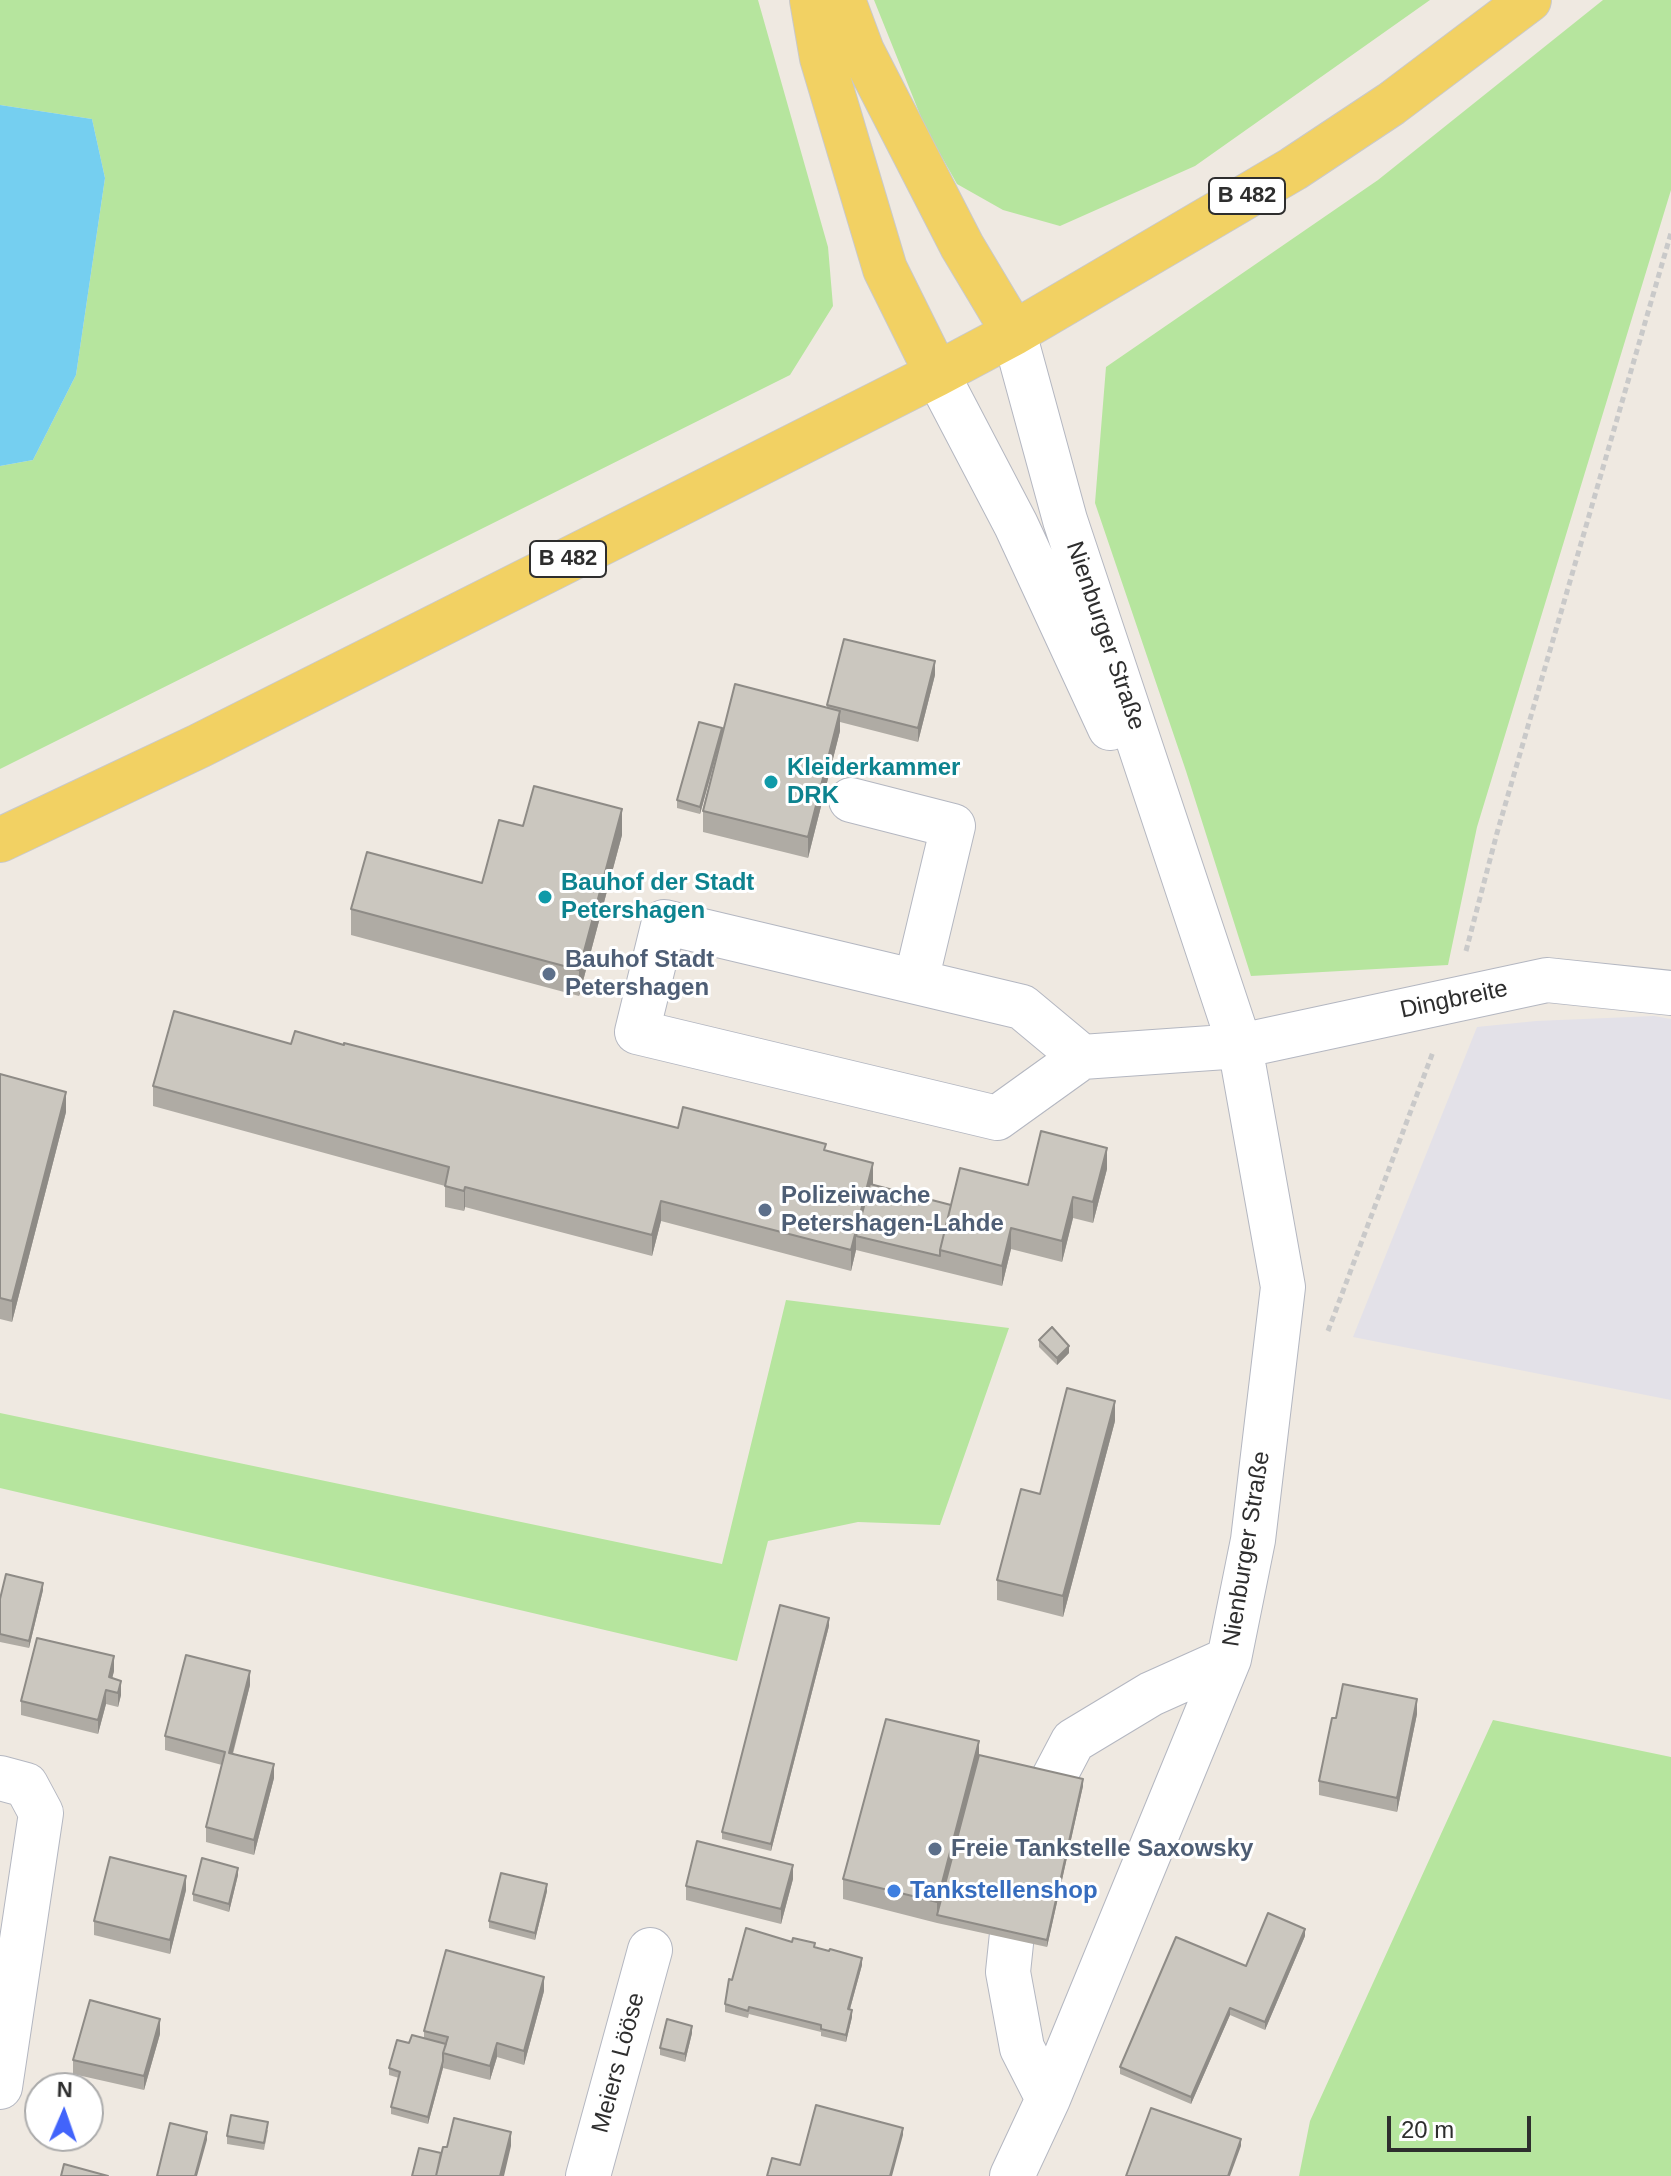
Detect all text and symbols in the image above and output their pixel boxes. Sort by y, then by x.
road number: B 482 [1209,178,1285,214]
street label: Nienburger Straße [1059,538,1151,734]
road number: B 482 [530,541,606,577]
place label: Kleiderkammer DRK [787,754,960,810]
marker: Kleiderkammer DRK [762,773,780,791]
place label: Bauhof der Stadt Petershagen [561,869,754,925]
marker: Bauhof der Stadt Petershagen [536,888,554,906]
place label: Bauhof Stadt Petershagen [565,946,714,1002]
marker: Bauhof Stadt Petershagen [540,965,558,983]
street label: Dingbreite [1398,975,1510,1025]
place label: Polizeiwache Petershagen-Lahde [781,1182,1004,1238]
marker: Polizeiwache Petershagen-Lahde [756,1201,774,1219]
street label: Nienburger Straße [1217,1449,1277,1649]
place label: Freie Tankstelle Saxowsky [951,1835,1253,1863]
marker: Freie Tankstelle Saxowsky [926,1840,944,1858]
place label: Tankstellenshop [910,1877,1098,1905]
marker: Tankstellenshop [885,1882,903,1900]
street label: Meiers Lööse [586,1990,652,2136]
north arrow [24,2072,104,2152]
text: N [56,2077,73,2102]
scale bar [1391,2100,1535,2150]
text: 20 m [1401,2116,1454,2143]

